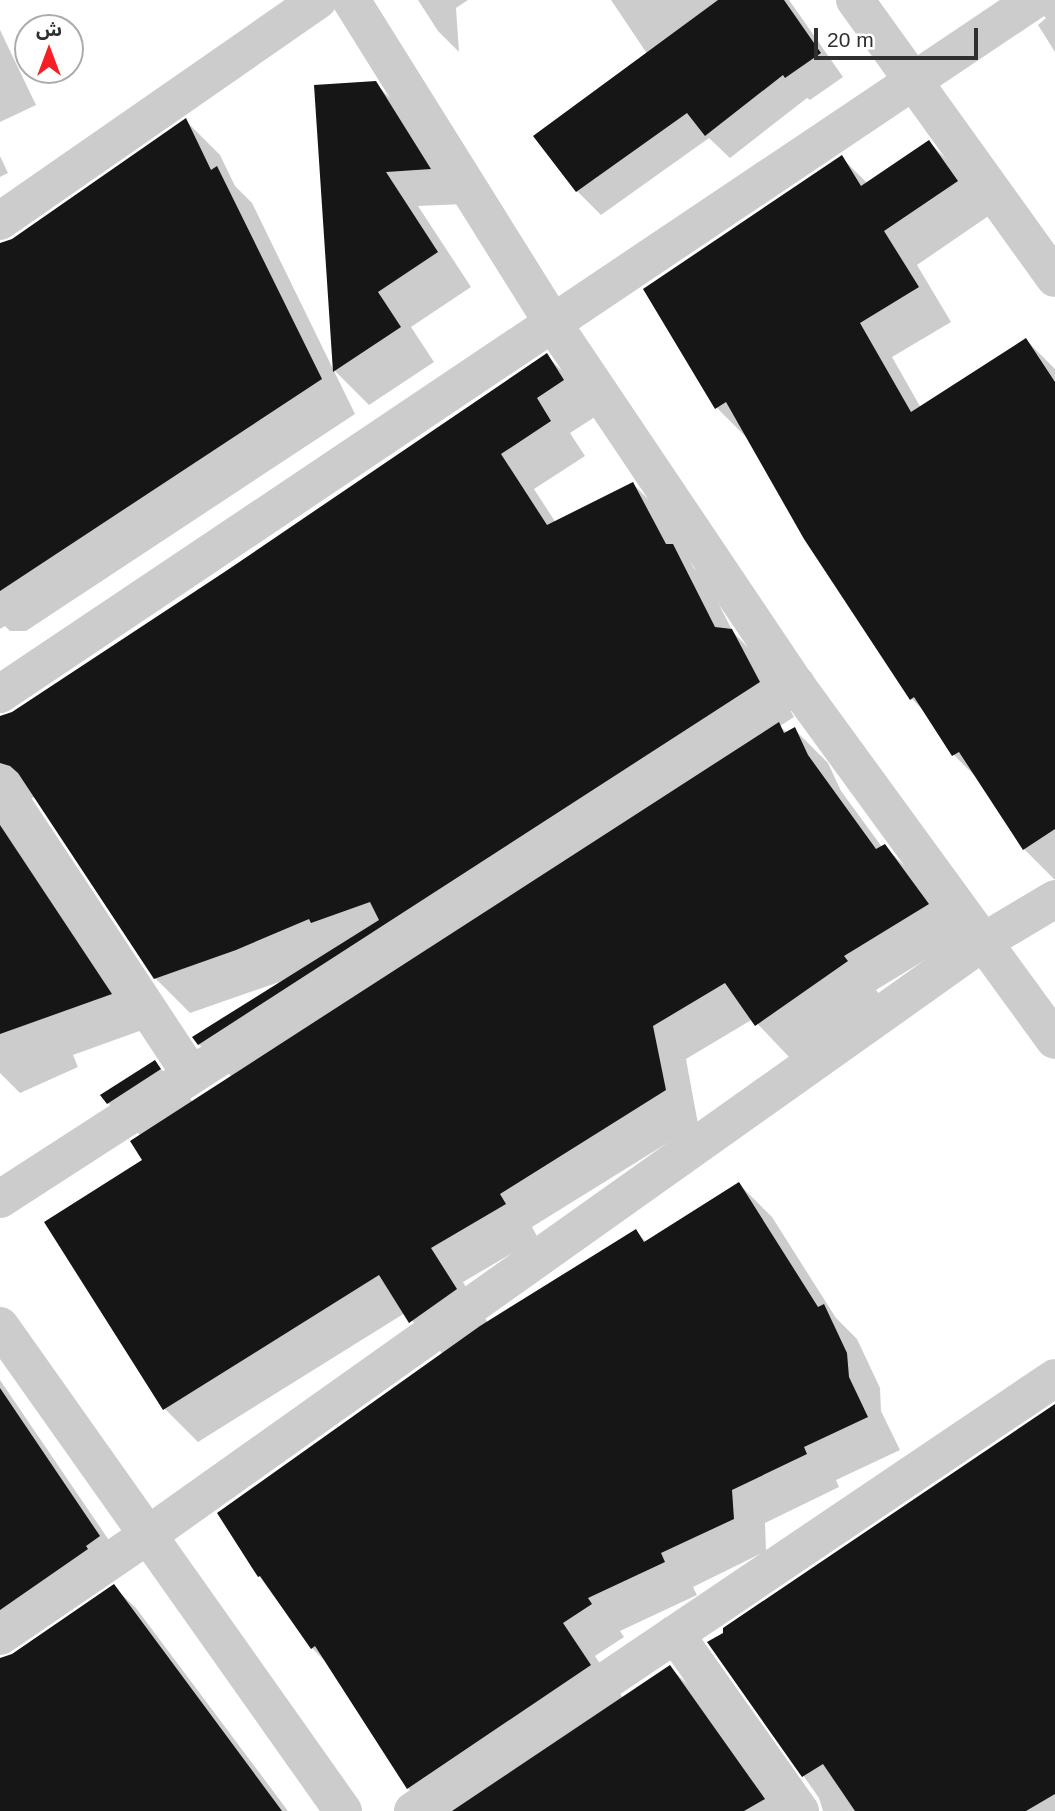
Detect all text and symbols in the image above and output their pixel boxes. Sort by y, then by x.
north arrow [14,14,84,84]
scale bar [817,14,982,58]
text: ش [36,19,62,40]
text: 20 m [827,28,874,51]

